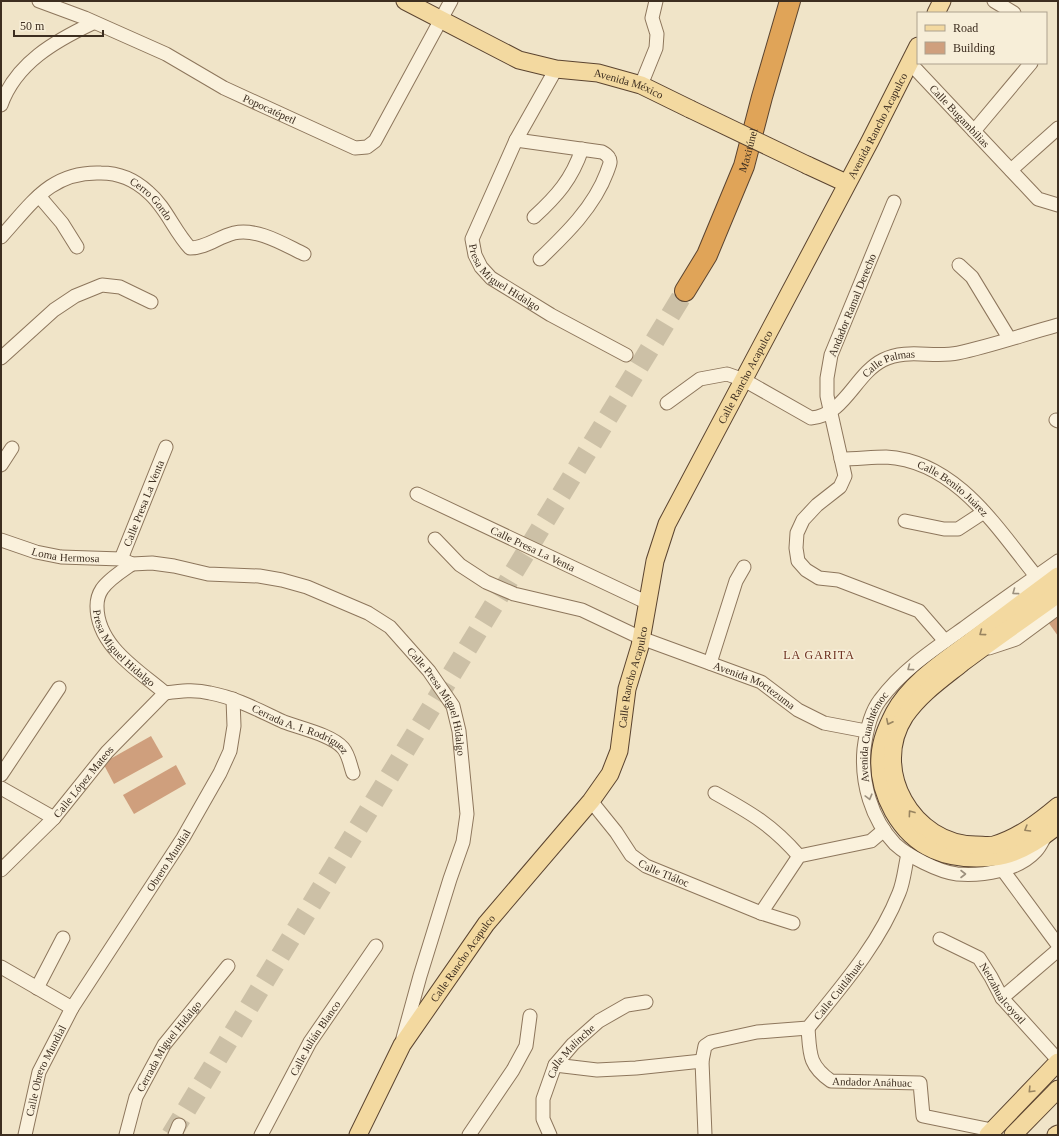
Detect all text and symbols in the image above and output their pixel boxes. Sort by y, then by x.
scale bar [14,12,103,38]
legend [917,12,1047,64]
text: 50 m [20,19,45,33]
text: Road [953,21,978,35]
text: Building [953,41,995,55]
street label: Avenida México [593,67,666,101]
street label: Avenida Rancho Acapulco [845,70,910,181]
street label: Calle Bugambilias [927,82,992,150]
street label: Popocatépetl [241,92,298,126]
street label: Maxitúnel [736,127,760,174]
street label: Cerro Gordo [128,175,175,223]
street label: Presa Miguel Hidalgo [467,243,543,313]
street label: Andador Ramal Derecho [826,251,878,358]
street label: Calle Rancho Acapulco [715,328,775,426]
street label: Calle Palmas [859,348,915,380]
street label: Calle Presa La Venta [121,458,166,548]
street label: Calle Benito Juárez [916,458,991,519]
street label: Calle Presa La Venta [489,524,577,574]
street label: Loma Hermosa [30,545,100,564]
one-way arrow [1012,587,1019,594]
street label: Presa Miguel Hidalgo [91,609,158,689]
street label: Calle Rancho Acapulco [616,625,649,729]
one-way arrow [980,628,987,635]
street label: Calle Presa Miguel Hidalgo [405,645,467,757]
district label: LA GARITA [783,648,855,662]
street label: Avenida Moctezuma [712,659,797,712]
one-way arrow [907,663,914,670]
street label: Avenida Cuauhtémoc [857,689,890,783]
street label: Cerrada A. I. Rodríguez [250,702,351,756]
one-way arrow [887,718,894,725]
street label: Calle López Mateos [51,743,116,820]
one-way arrow [864,793,873,800]
one-way arrow [909,810,916,817]
one-way arrow [1024,825,1031,832]
street label: Obrero Mundial [144,827,193,893]
street label: Calle Tláloc [636,857,691,889]
one-way arrow [960,870,966,878]
street label: Calle Rancho Acapulco [428,912,498,1004]
street label: Calle Cuitláhuac [811,957,866,1022]
street label: Netzahualcoyotl [977,960,1028,1026]
street label: Cerrada Miguel Hidalgo [134,998,204,1094]
street label: Calle Julián Blanco [287,998,343,1078]
street label: Calle Malinche [545,1022,597,1080]
street label: Calle Obrero Mundial [23,1023,68,1117]
street label: Andador Anáhuac [832,1075,912,1089]
one-way arrow [1028,1085,1036,1093]

